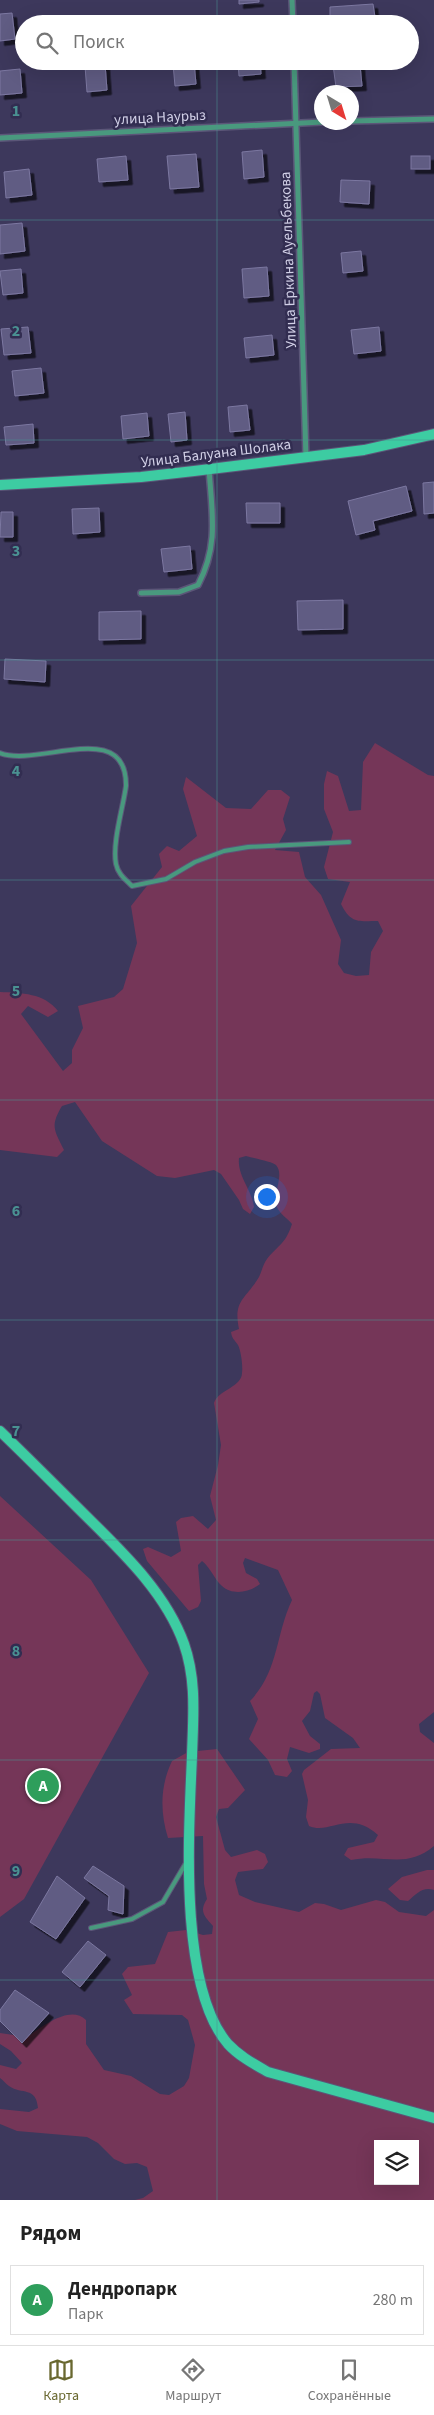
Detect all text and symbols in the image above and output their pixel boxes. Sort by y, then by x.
search box [15,15,419,70]
icon: search [33,29,61,57]
text: Поиск [73,29,124,56]
north arrow [314,85,359,130]
text: 1 [12,100,20,122]
street label: улица Наурыз [114,105,207,130]
street label: Улица Еркина Ауельбекова [275,171,302,349]
text: 2 [12,320,20,342]
street label: Улица Балуана Шолака [140,434,292,473]
text: 3 [12,540,20,562]
text: 4 [12,760,21,782]
text: 5 [12,980,20,1002]
your location [254,1184,280,1210]
text: 6 [12,1200,20,1222]
text: 7 [12,1420,20,1442]
text: 8 [12,1640,20,1662]
pin: A [27,1767,59,1805]
text: 9 [12,1860,20,1882]
map controls [374,2140,419,2185]
button: layers [374,2140,419,2185]
text: Рядом [20,2218,81,2248]
text: Дендропарк [68,2276,177,2303]
text: A [32,2289,42,2311]
text: 280 m [373,2289,413,2311]
text: Парк [68,2303,103,2325]
tab: Карта [43,2356,79,2406]
tab: Маршрут [165,2356,221,2406]
tab: Сохранённые [308,2356,391,2406]

